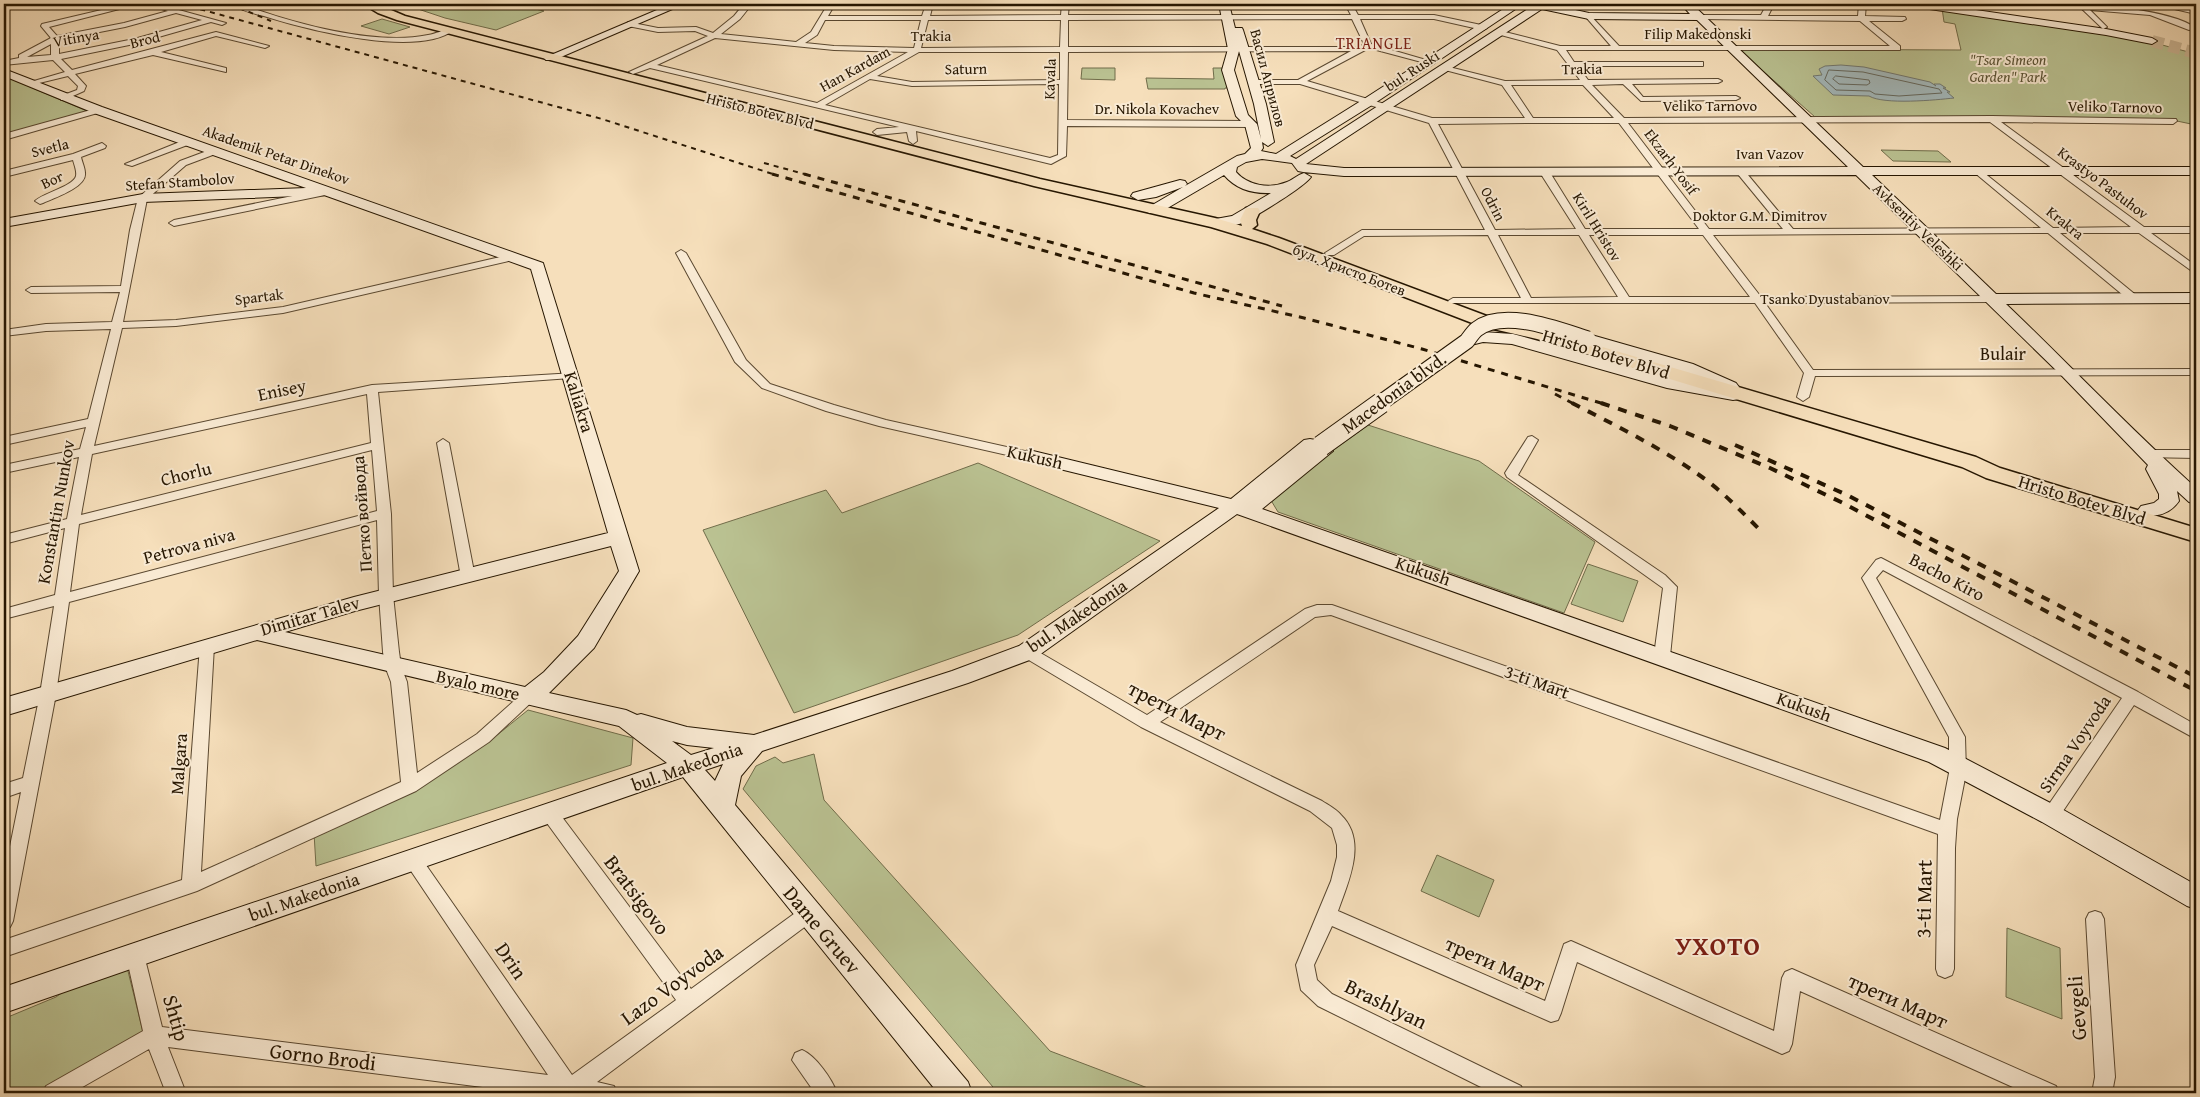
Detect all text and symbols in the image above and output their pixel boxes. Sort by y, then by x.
street label: Vitinya [51,23,101,52]
street label: Filip Makedonski [1645,23,1751,44]
street label: Trakia [911,25,951,46]
street label: Brod [128,26,162,53]
street label: Васил Априлов [1245,27,1292,129]
district label: TRIANGLE [1336,31,1412,55]
street label: Han Kardam [816,40,895,97]
street label: bul. Ruski [1380,45,1443,96]
park label: "Tsar Simeon Garden" Park [1970,49,2047,87]
street label: Saturn [945,58,988,79]
street label: Kavala [1038,58,1061,100]
street label: Trakia [1562,58,1602,79]
street label: Hristo Botev Blvd [704,87,816,134]
street label: Veliko Tarnovo [1663,95,1758,116]
street label: Veliko Tarnovo [2068,95,2163,118]
street label: Dr. Nikola Kovachev [1095,98,1220,119]
street label: Akademik Petar Dinekov [200,120,353,190]
street label: Ekzarh Yosif [1640,124,1704,201]
street label: Svetla [29,133,71,162]
street label: Krastyo Pastuhov [2053,141,2154,224]
street label: Ivan Vazov [1736,143,1805,164]
street label: Bor [37,165,66,194]
street label: Stefan Stambolov [125,167,236,196]
street label: Avksentiy Veleshki [1868,178,1968,275]
street label: Odrin [1476,183,1511,225]
street label: Kiril Hristov [1568,188,1627,266]
street label: Krakra [2042,201,2089,244]
street label: Doktor G.M. Dimitrov [1693,205,1828,226]
street label: бул. Христо Ботев [1290,238,1409,301]
street label: Spartak [233,283,285,310]
street label: Tsanko Dyustabanov [1760,288,1890,309]
street label: Hristo Botev Blvd [1539,321,1674,386]
street label: Bulair [1980,340,2027,367]
street label: Macedonia blvd. [1336,345,1452,440]
street label: Kaliakra [557,368,602,436]
street label: Enisey [255,371,309,408]
street label: Kukush [1005,437,1066,476]
street label: Konstantin Nunkov [30,438,81,586]
street label: Chorlu [158,454,214,493]
street label: Петко войвода [344,455,379,573]
street label: Hristo Botev Blvd [2015,467,2150,532]
street label: Petrova niva [140,520,238,571]
street label: Bacho Kiro [1905,545,1990,608]
street label: Kukush [1392,549,1454,592]
street label: bul. Makedonia [1021,572,1133,659]
street label: Dimitar Talev [257,588,363,643]
street label: 3-ti Mart [1501,657,1574,706]
street label: Byalo more [434,662,523,707]
street label: трети Март [1123,673,1232,749]
street label: Kukush [1773,684,1835,729]
street label: Sirma Voyvoda [2032,689,2118,798]
street label: Malgara [163,732,194,796]
street label: bul. Makedonia [628,735,746,798]
street label: Bratsigovo [597,848,678,941]
street label: 3-ti Mart [1907,859,1940,938]
street label: bul. Makedonia [245,865,363,928]
street label: Dame Gruev [776,879,869,981]
district label: УХОТО [1675,926,1761,965]
street label: трети Март [1440,928,1550,999]
street label: Drin [488,936,535,986]
street label: Lazo Voyvoda [614,937,730,1032]
street label: трети Март [1843,965,1953,1036]
street label: Brashlyan [1340,970,1433,1037]
street label: Gevgeli [2059,975,2094,1041]
street label: Shtip [155,991,198,1045]
street label: Gorno Brodi [268,1035,378,1078]

